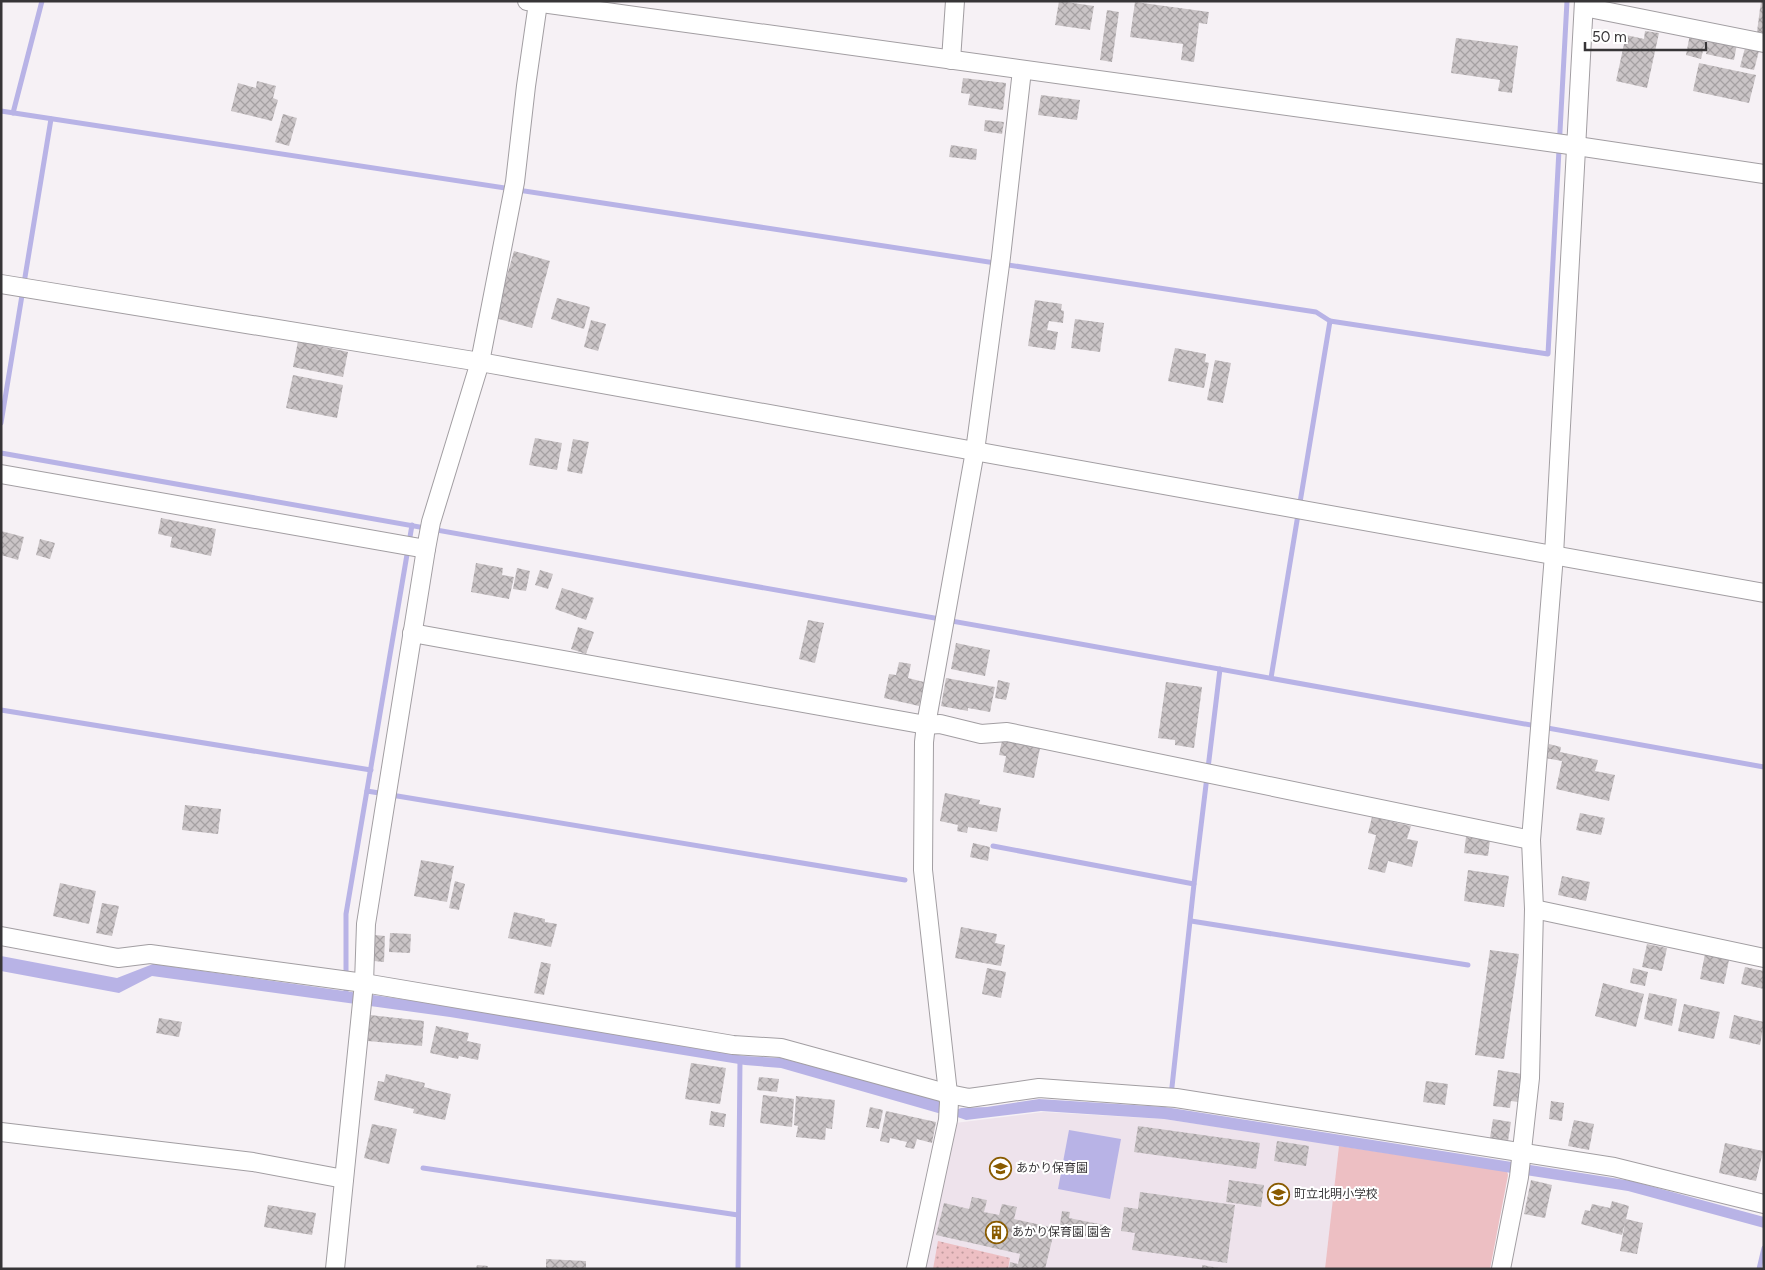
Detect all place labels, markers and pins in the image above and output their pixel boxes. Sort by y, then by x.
school or university icon: あかり保育園 [988,1156,1012,1180]
place label: あかり保育園 [1016,1161,1088,1175]
school or university icon: 町立北明小学校 [1266,1182,1290,1206]
place label: 町立北明小学校 [1294,1187,1378,1201]
building icon: あかり保育園 園舎 [984,1220,1008,1244]
place label: あかり保育園 園舎 [1012,1225,1111,1239]

